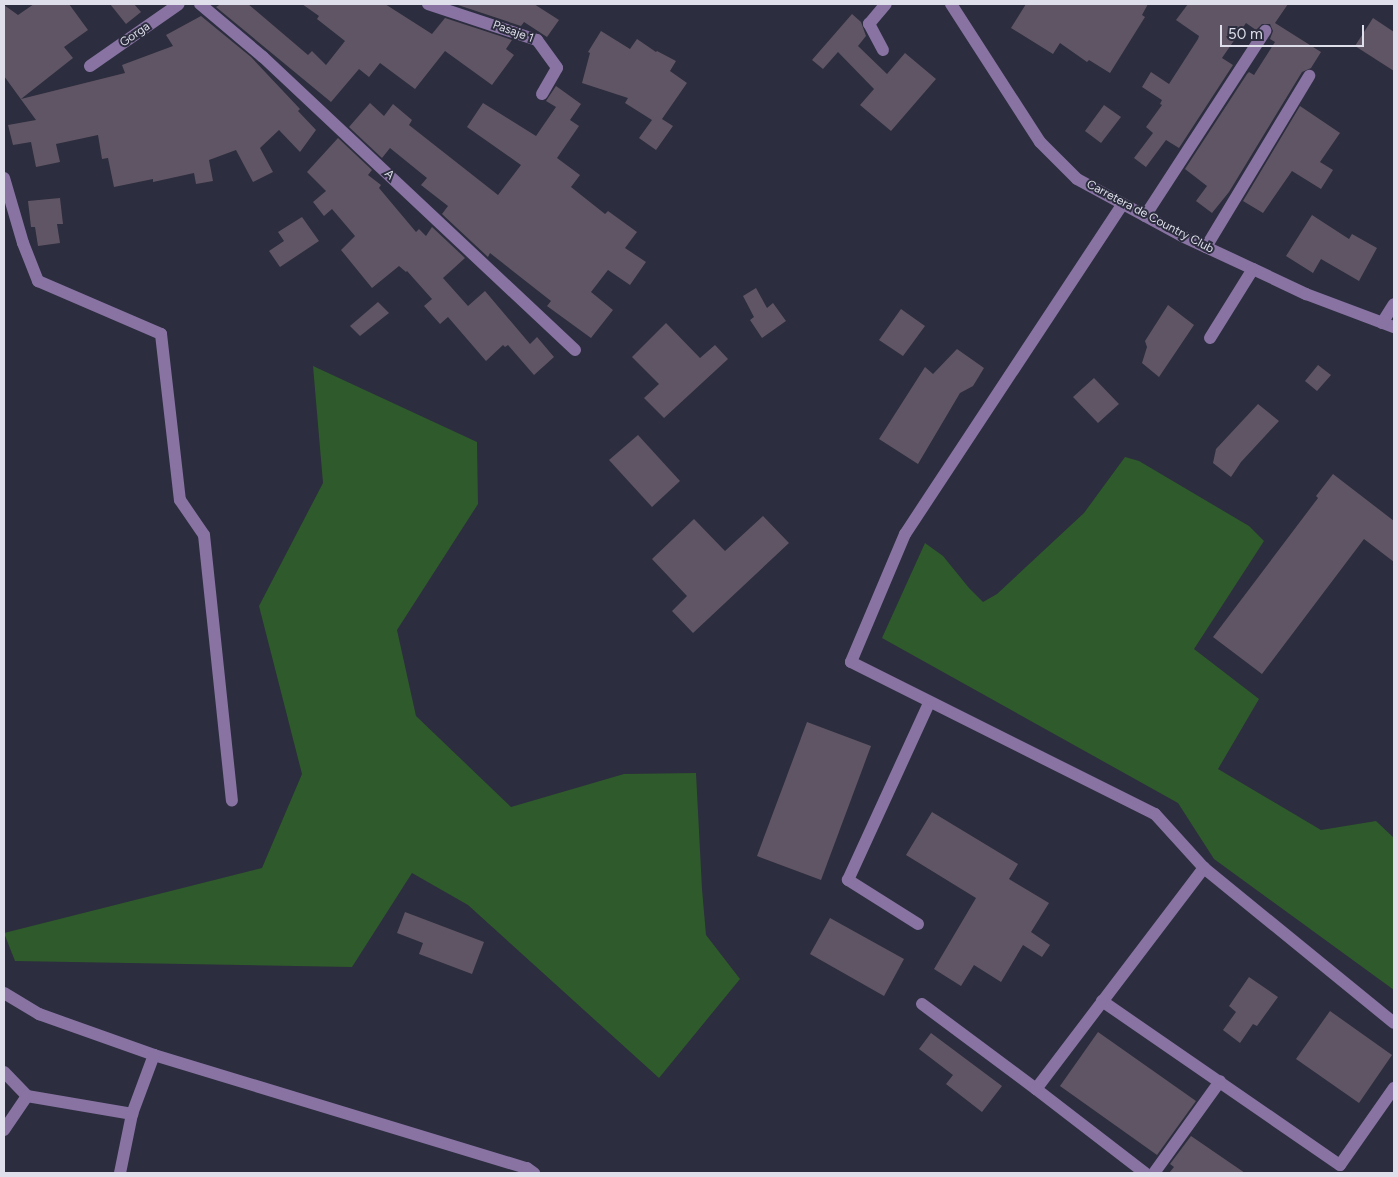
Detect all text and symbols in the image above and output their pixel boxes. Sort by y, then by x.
scale bar [1223,15,1367,47]
street label: Pasaje 1 [491,18,535,46]
street label: Gorga [117,20,153,50]
text: 50 m [1228,25,1263,43]
street label: A [381,167,397,183]
street label: Carretera de Country Club [1084,177,1216,257]

